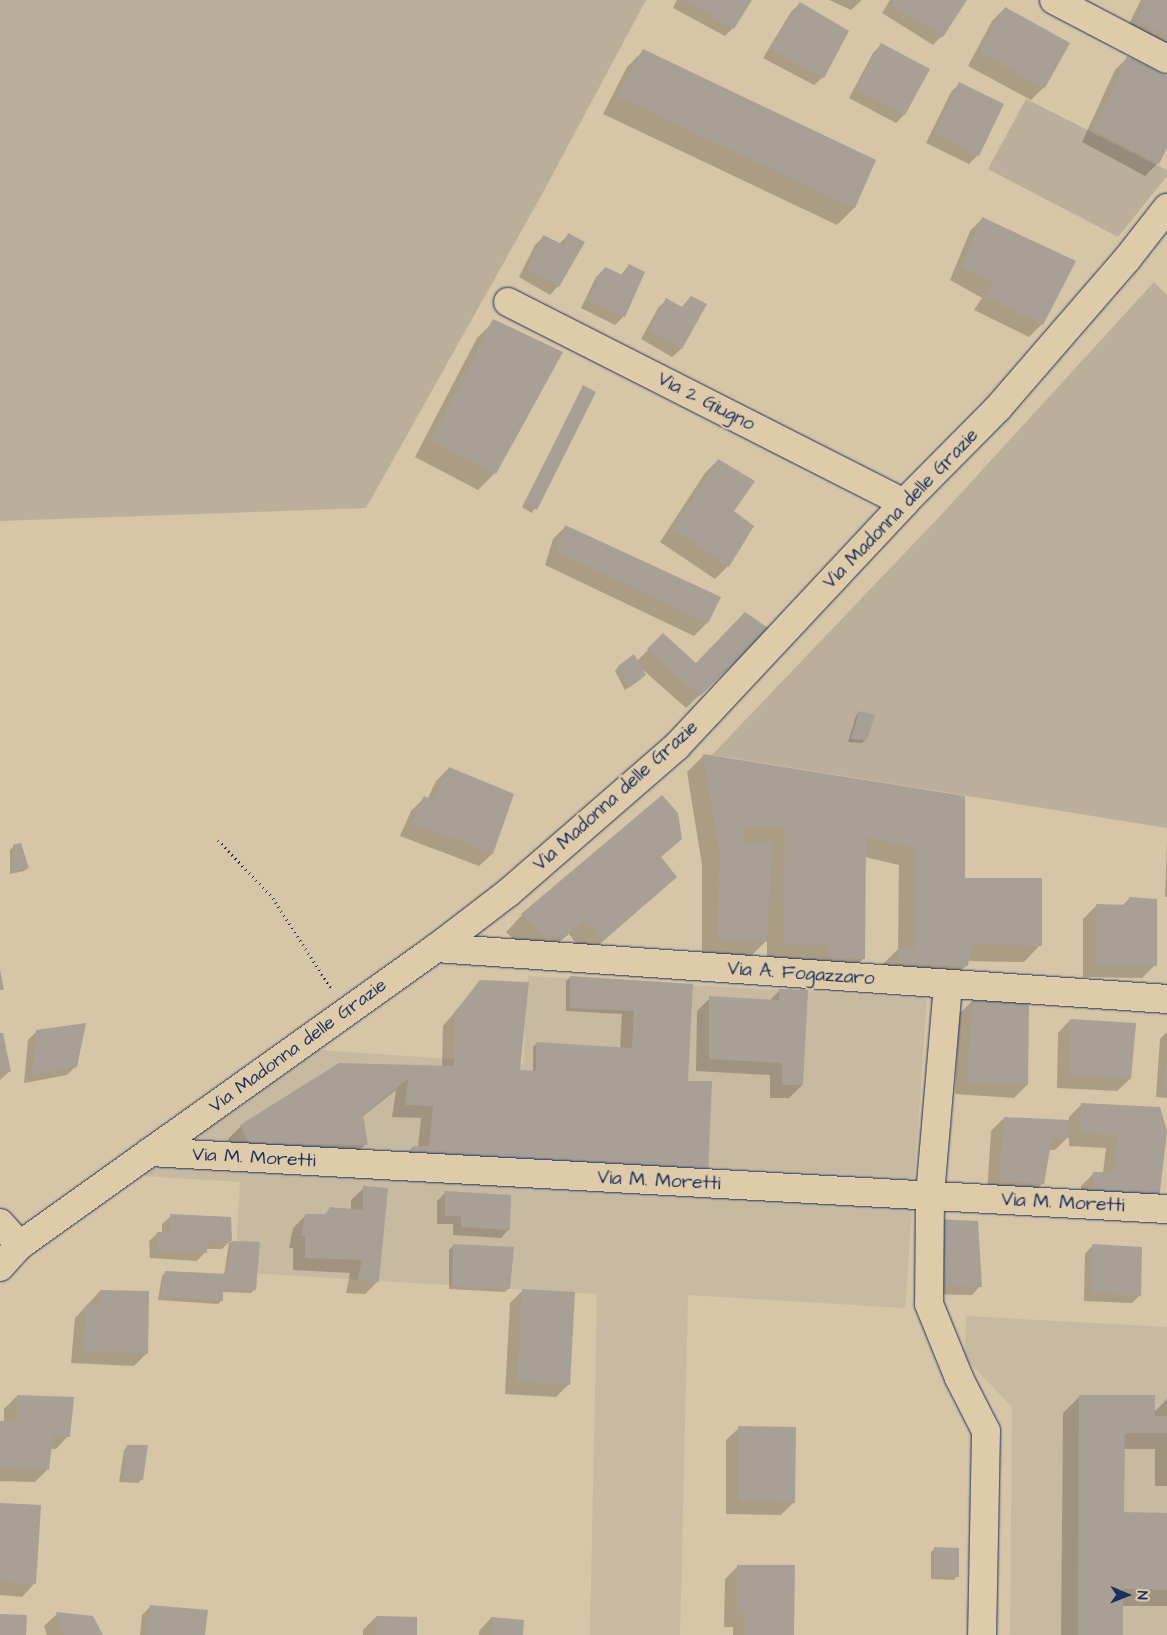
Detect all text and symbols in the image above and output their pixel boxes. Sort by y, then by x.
street label: Via 2 Giugno [654,368,758,436]
street label: Via Madonna delle Grazie [819,424,983,594]
street label: Via Madonna delle Grazie [529,716,703,876]
street label: Via A. Fogazzaro [727,957,875,991]
street label: Via Madonna delle Grazie [205,974,391,1118]
street label: Via M. Moretti [192,1143,316,1173]
street label: Via M. Moretti [597,1166,721,1196]
street label: Via M. Moretti [1001,1188,1125,1218]
north arrow [1102,1570,1152,1620]
text: N [1132,1591,1152,1600]

